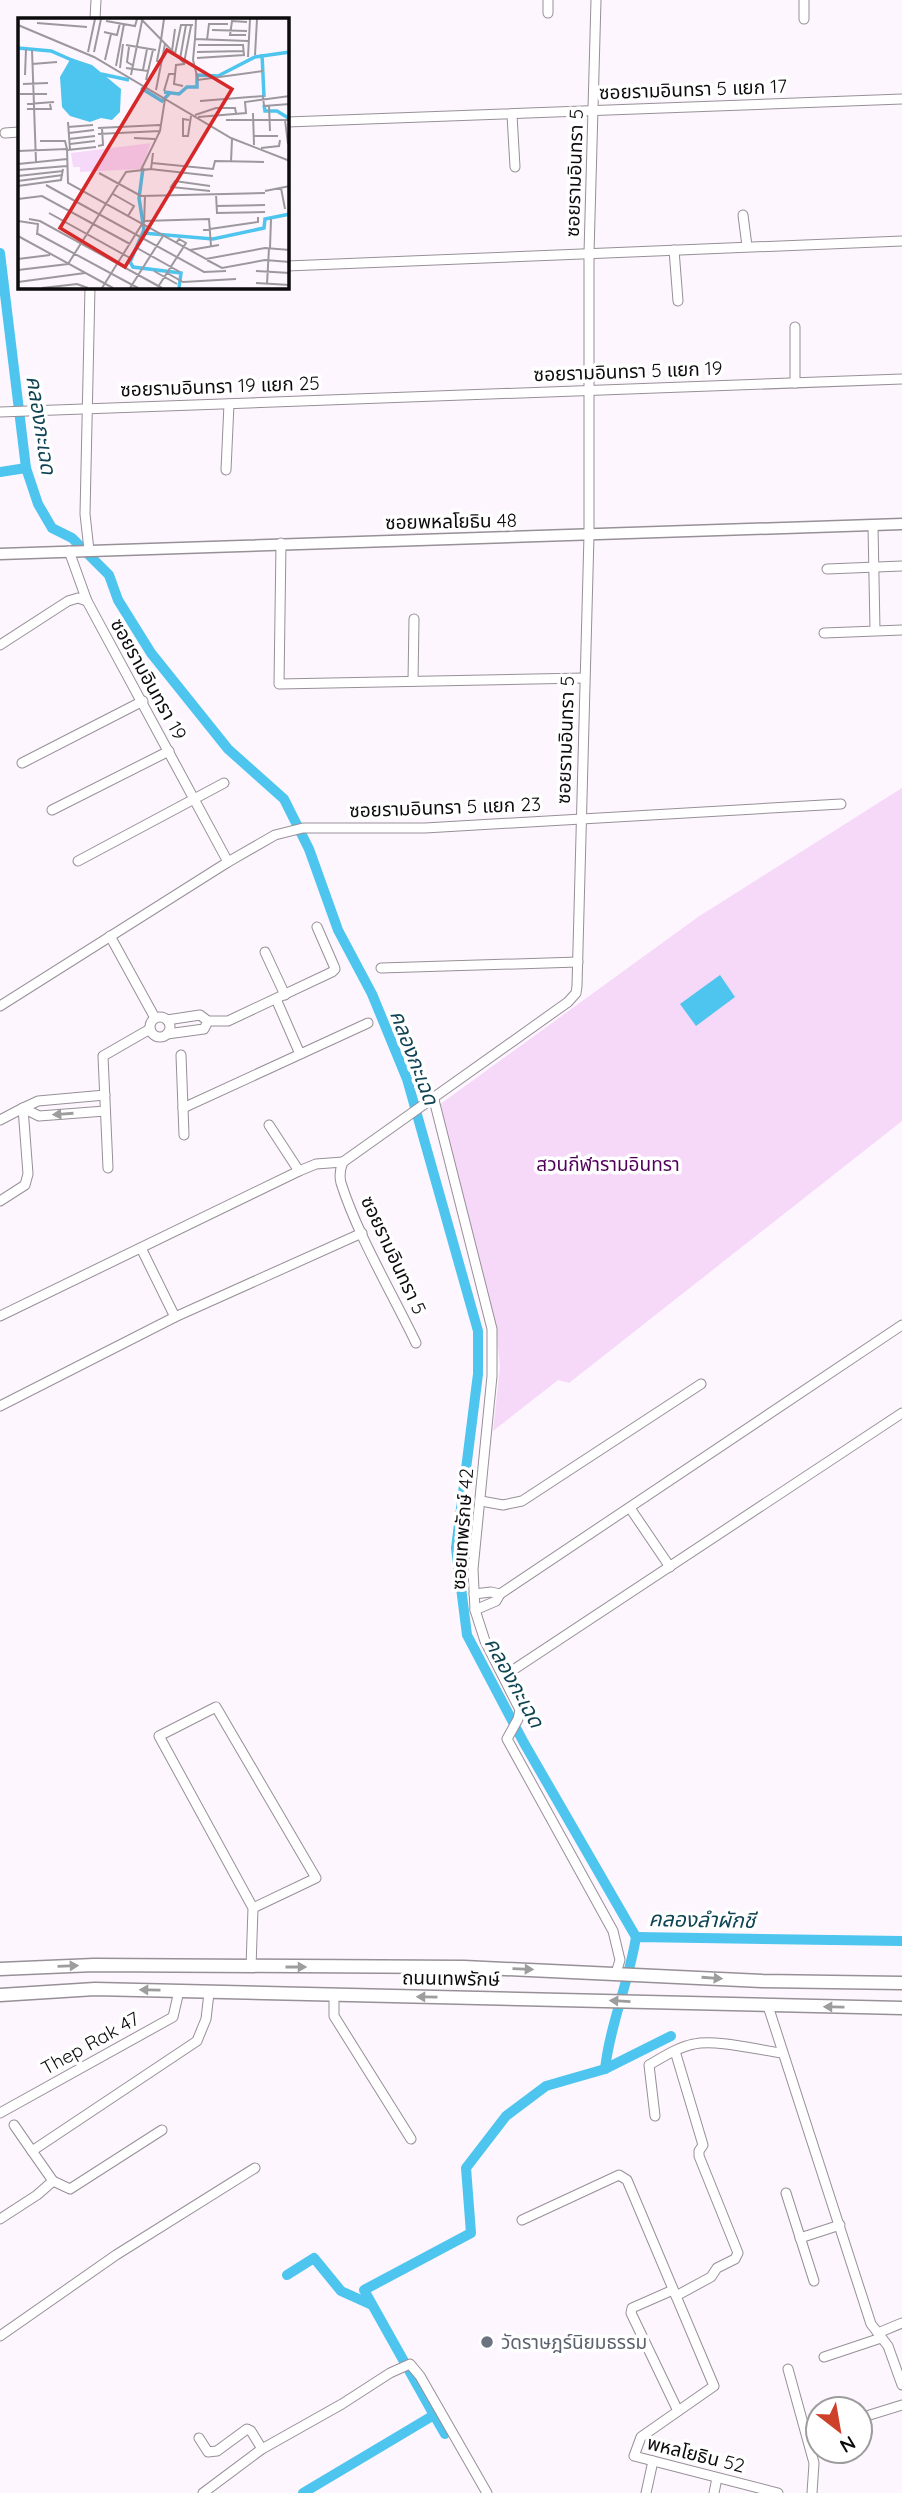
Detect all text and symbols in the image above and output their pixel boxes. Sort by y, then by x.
inset map [18,18,289,289]
street label: ซอยรามอินทรา 5 แยก 17 [599,74,788,104]
street label: ซอยรามอินทรา 5 [560,109,588,237]
street label: ซอยรามอินทรา 5 แยก 19 [533,356,723,386]
street label: ซอยรามอินทรา 19 แยก 25 [120,371,320,401]
water label: คลองกะเฉด [21,374,63,477]
street label: ซอยพหลโยธิน 48 [385,508,517,534]
street label: ซอยรามอินทรา 19 [106,614,192,744]
street label: ซอยรามอินทรา 5 [551,676,579,804]
street label: ซอยรามอินทรา 5 แยก 23 [349,792,541,822]
water label: คลองกะเฉด [385,1006,445,1109]
one-way arrow [52,1109,74,1120]
park label: สวนกีฬารามอินทรา [536,1152,680,1176]
street label: ซอยรามอินทรา 5 [356,1192,432,1318]
street label: ซอยเทพรักษ์ 42 [446,1467,478,1591]
water label: คลองกะเฉด [480,1632,551,1733]
water label: คลองลำผักชี [649,1905,759,1933]
one-way arrow [57,1961,79,1972]
one-way arrow [285,1961,307,1973]
one-way arrow [512,1964,534,1975]
street label: ถนนเทพรักษ์ [402,1965,500,1991]
one-way arrow [701,1973,723,1984]
one-way arrow [139,1985,161,1996]
one-way arrow [416,1991,438,2003]
one-way arrow [608,1996,630,2007]
one-way arrow [823,2001,845,2013]
street label: Thep Rak 47 [37,2006,144,2080]
place label: วัดราษฎร์นิยมธรรม [501,2330,647,2354]
marker: วัดราษฎร์นิยมธรรม [479,2334,495,2350]
north arrow [804,2395,874,2465]
street label: พหลโยธิน 52 [645,2430,747,2478]
text: N [836,2431,860,2458]

